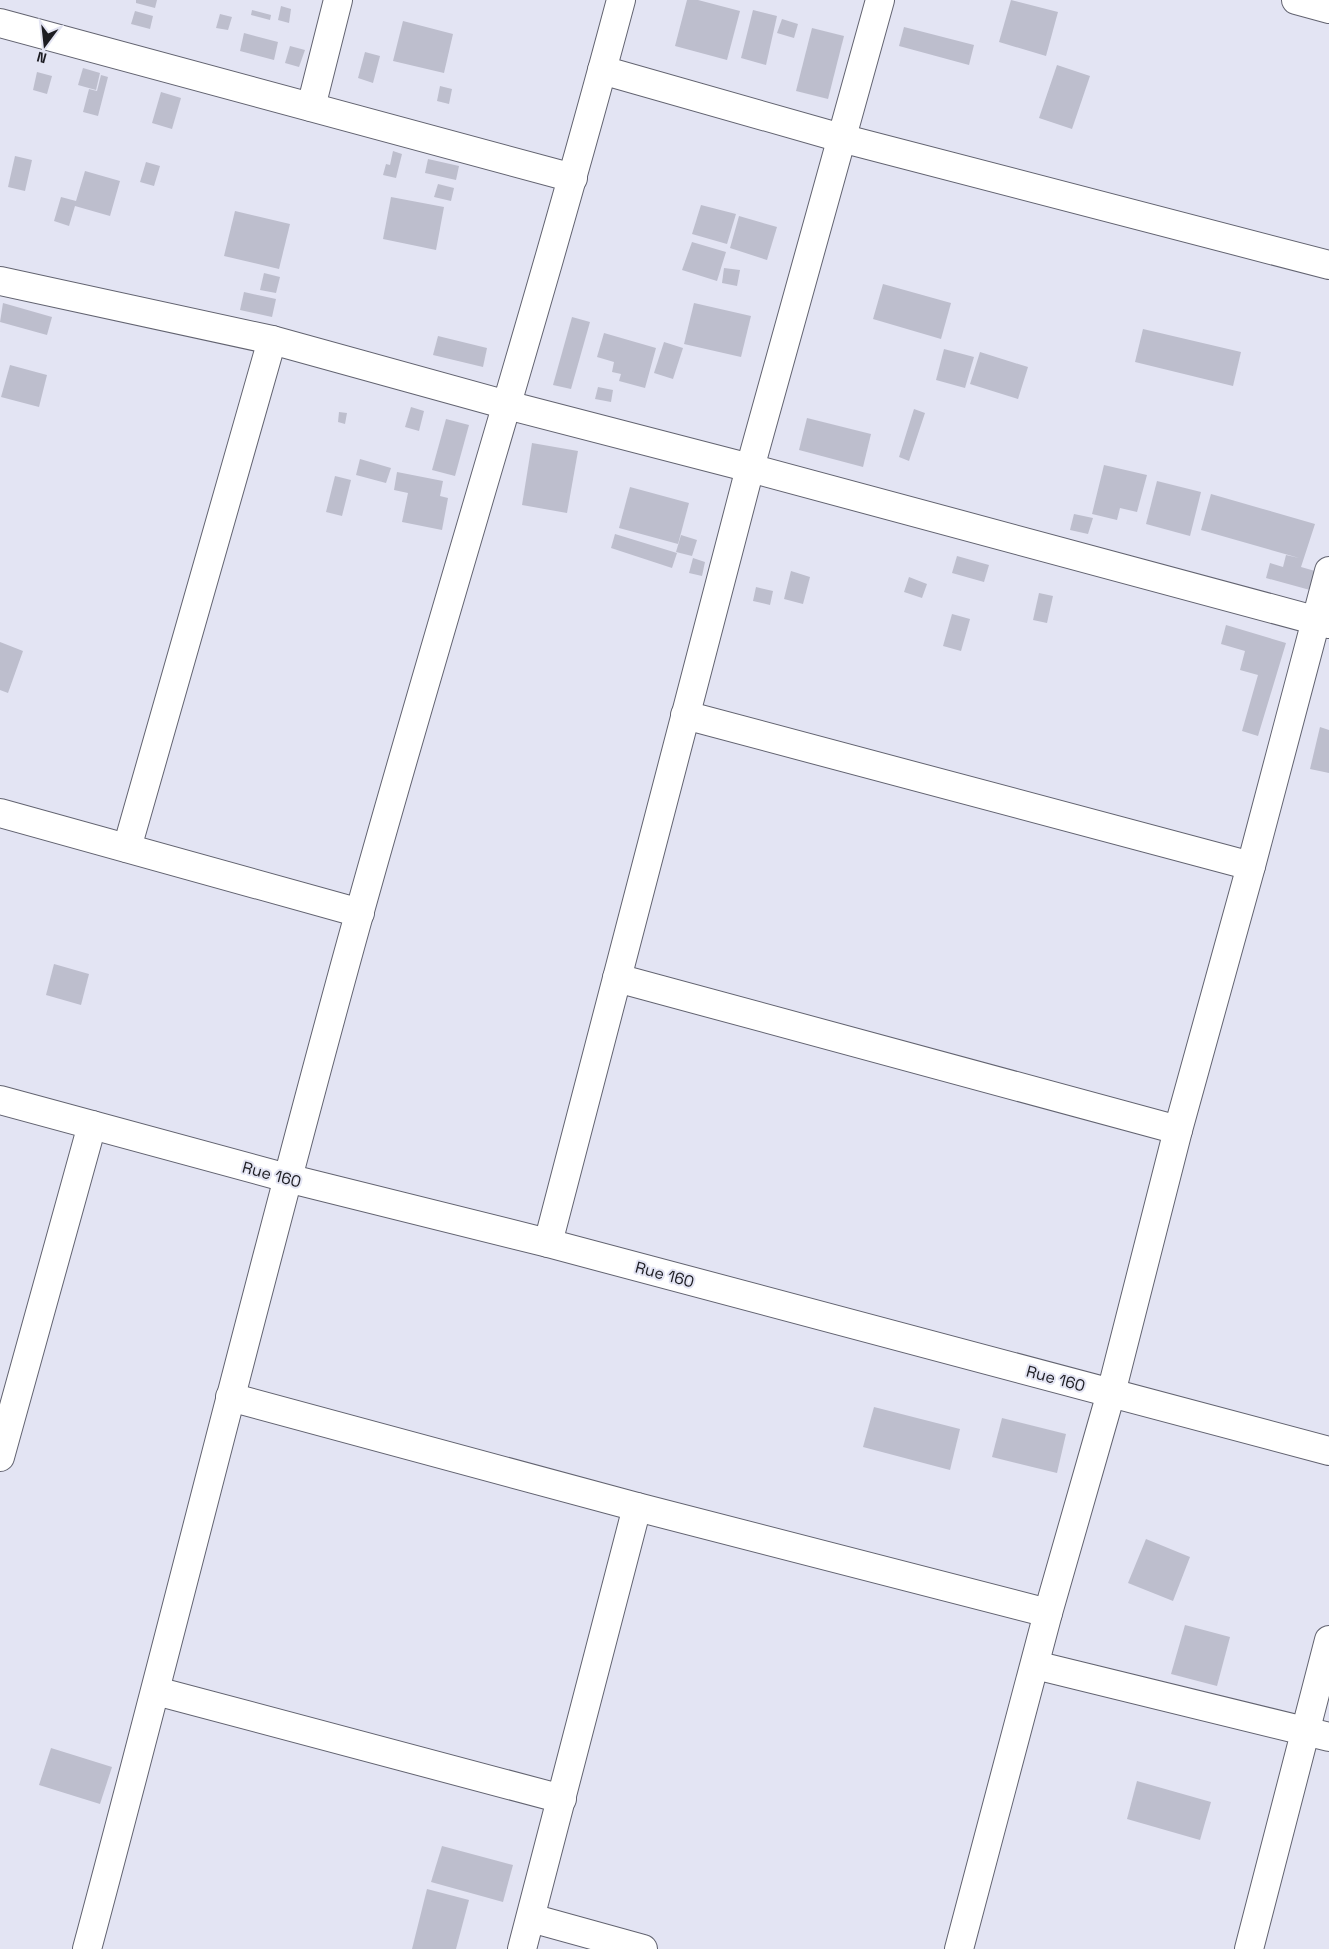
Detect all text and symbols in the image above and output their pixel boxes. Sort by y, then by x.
north arrow [20,20,70,70]
text: N [35,48,49,67]
street label: Rue 160 [240,1157,304,1192]
street label: Rue 160 [633,1257,697,1292]
street label: Rue 160 [1024,1361,1088,1396]

